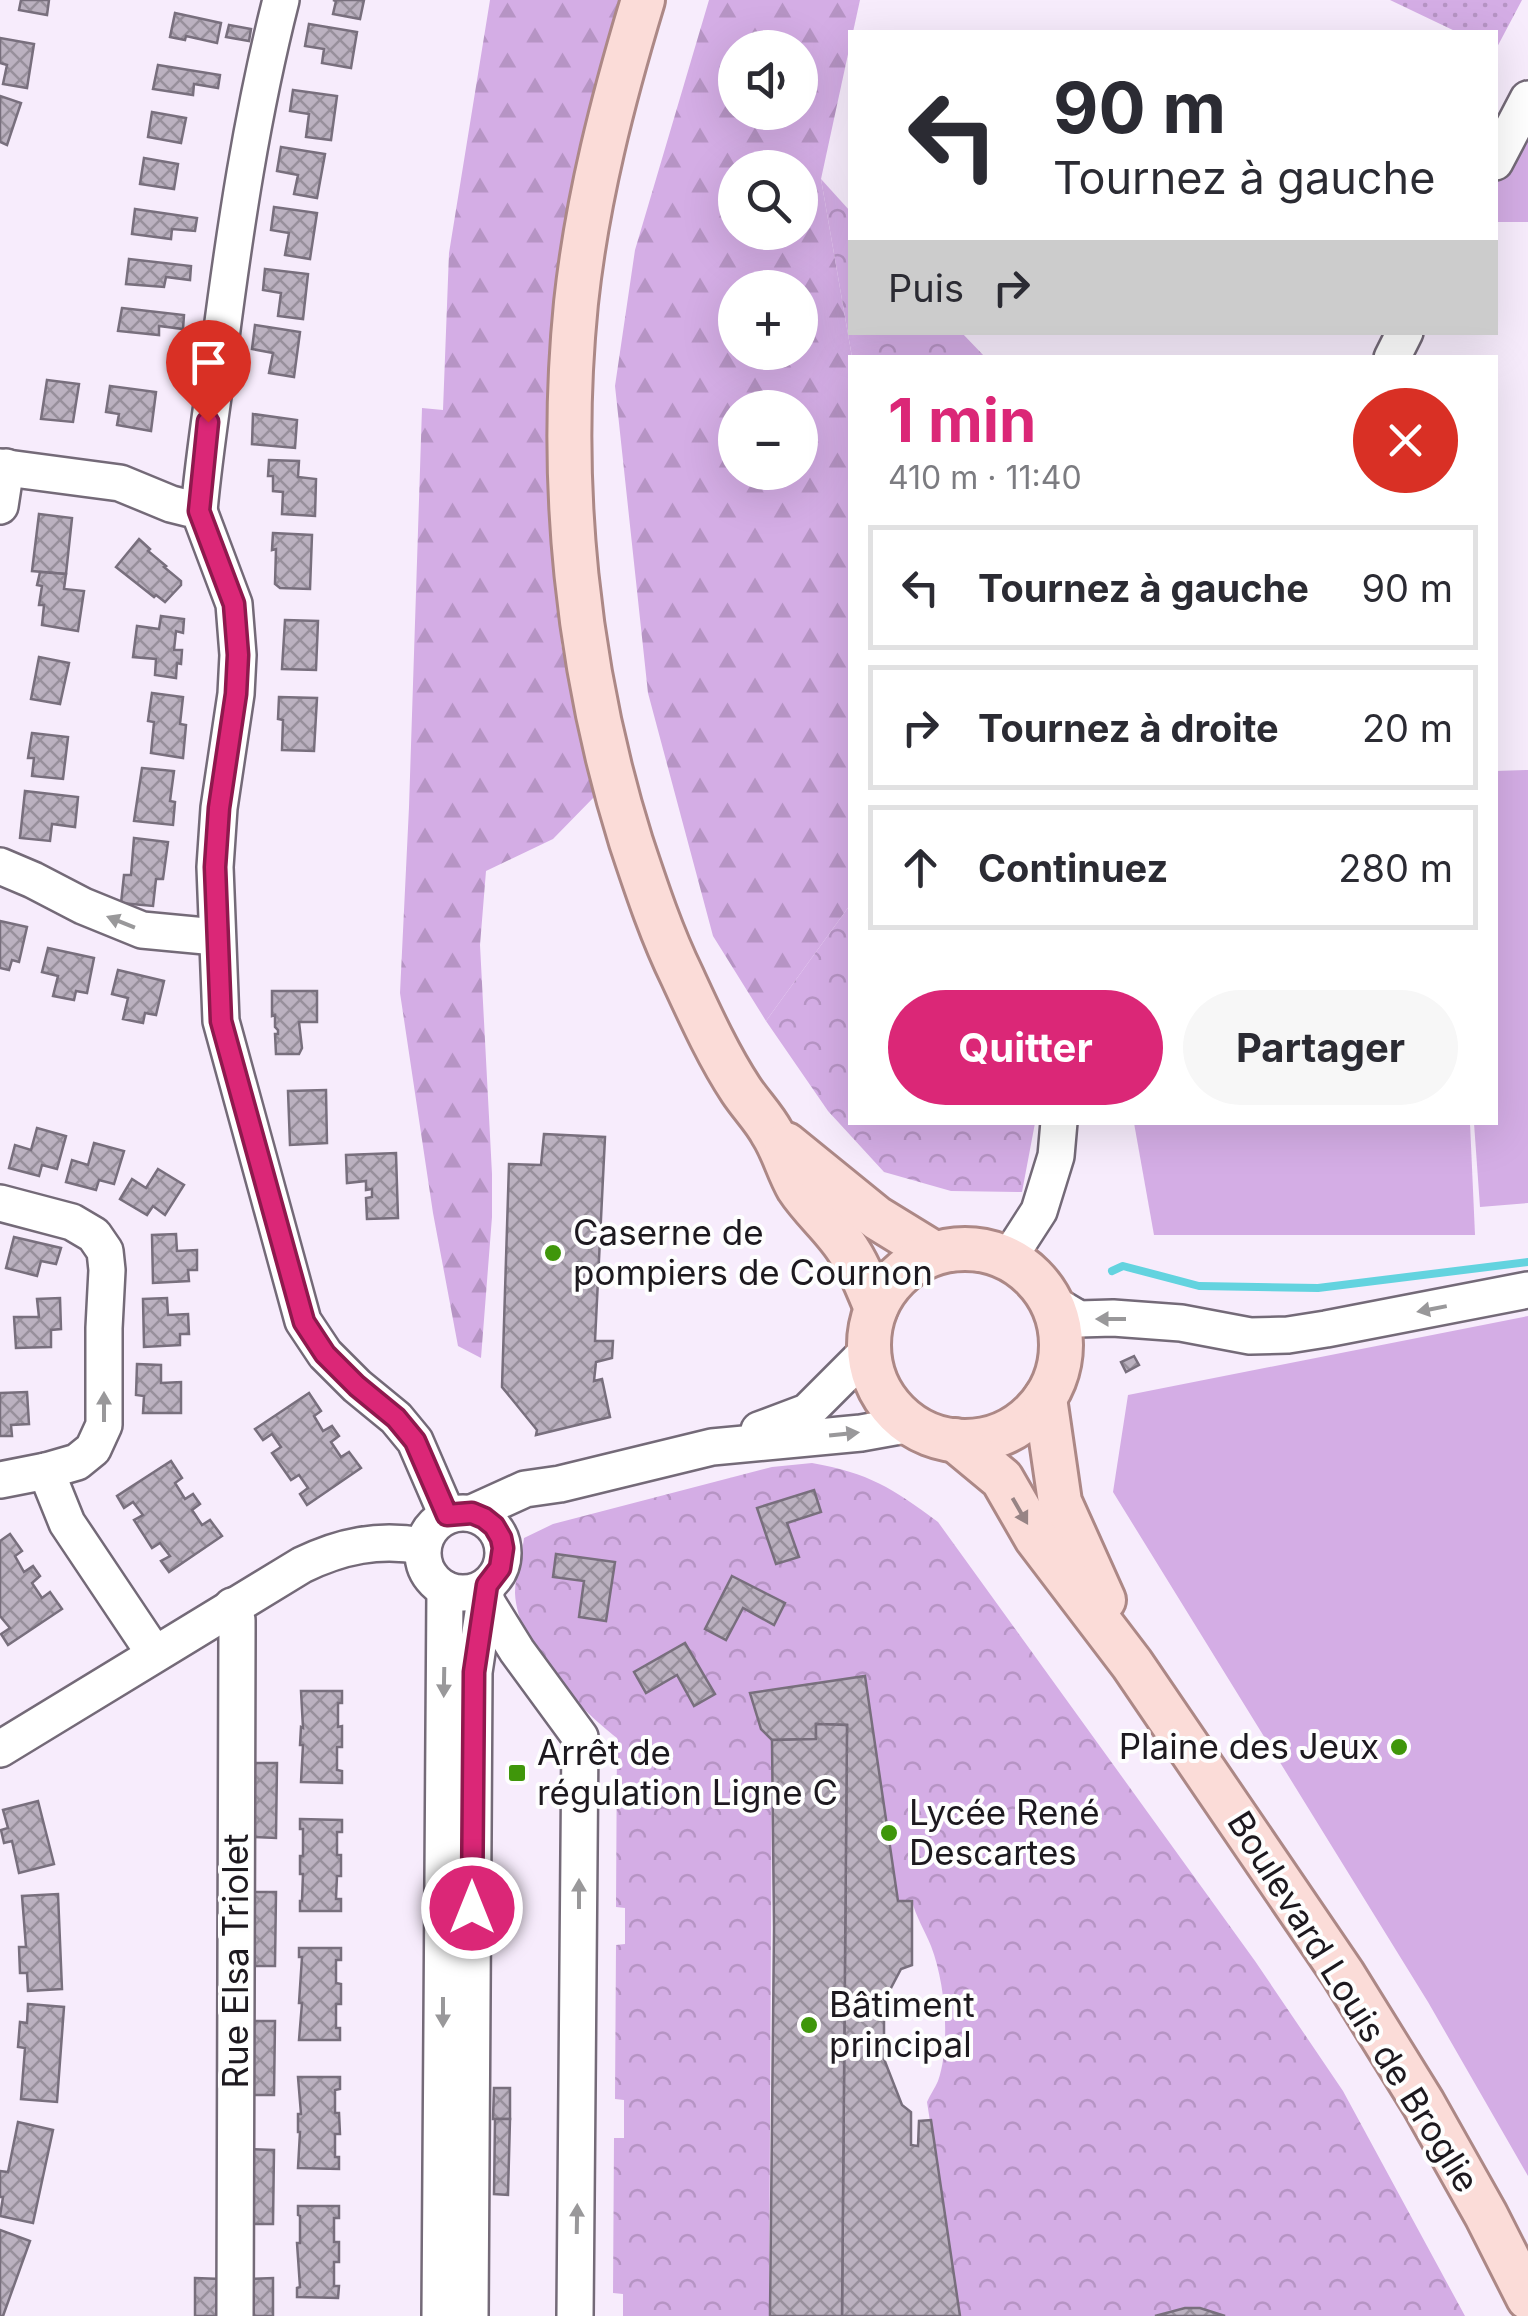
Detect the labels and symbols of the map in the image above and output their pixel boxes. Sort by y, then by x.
pin [166,320,251,423]
one-way arrow [105,913,135,929]
place label: Caserne de pompiers de Cournon [573,1211,933,1293]
marker: Caserne de pompiers de Cournon [542,1242,564,1264]
one-way arrow [1416,1301,1447,1317]
one-way arrow [1095,1311,1127,1327]
one-way arrow [96,1391,112,1423]
one-way arrow [829,1426,861,1442]
one-way arrow [1011,1496,1028,1525]
one-way arrow [435,1666,451,1698]
place label: Plaine des Jeux [1119,1725,1379,1767]
place label: Arrêt de régulation Ligne C [537,1731,838,1813]
marker: Plaine des Jeux [1388,1736,1410,1758]
marker: Arrêt de régulation Ligne C [506,1762,528,1784]
place label: Lycée René Descartes [909,1791,1100,1873]
street label: Boulevard Louis de Broglie [1219,1803,1489,2200]
marker: Lycée René Descartes [878,1822,900,1844]
street label: Rue Elsa Triolet [214,1833,256,2089]
position arrow [420,1856,524,1960]
one-way arrow [571,1877,587,1909]
place label: Bâtiment principal [829,1983,975,2065]
one-way arrow [435,1996,451,2028]
marker: Bâtiment principal [798,2014,820,2036]
one-way arrow [569,2202,585,2234]

